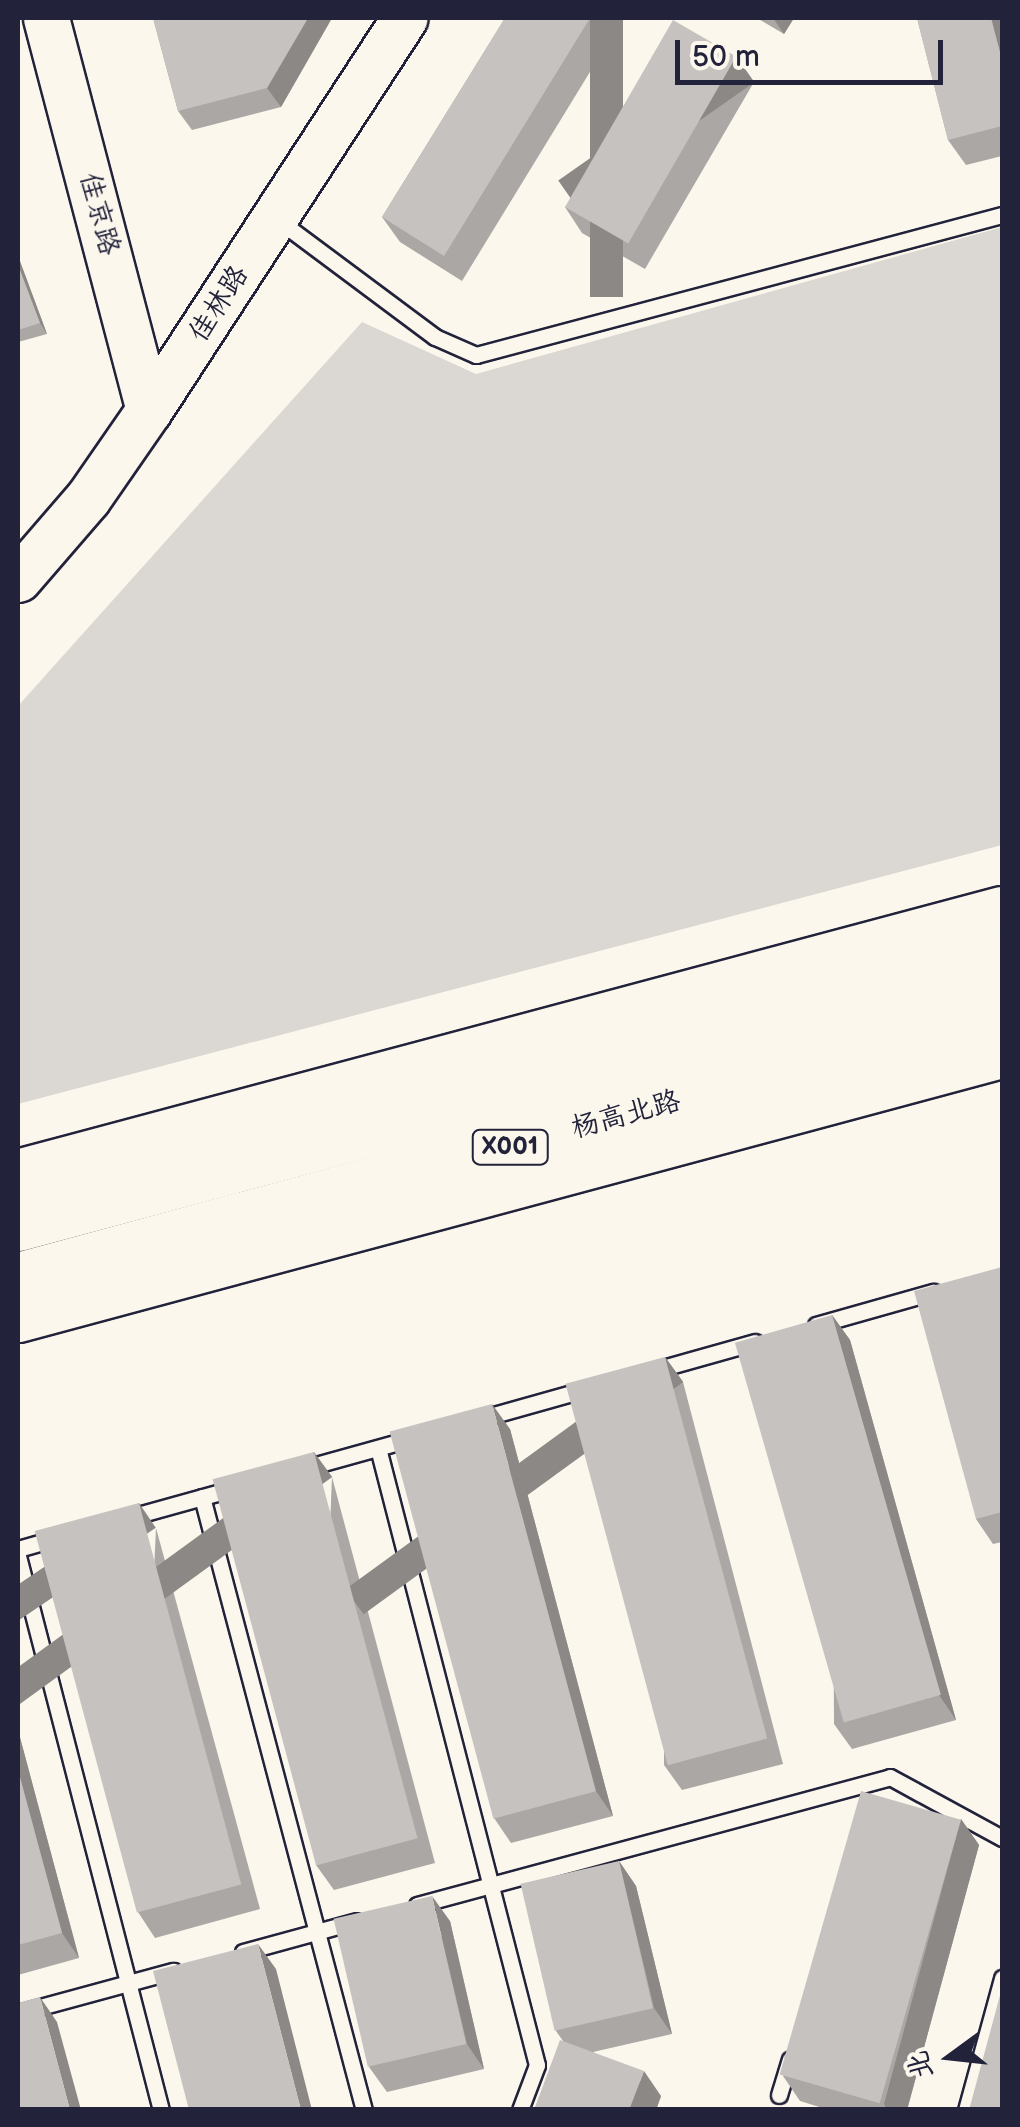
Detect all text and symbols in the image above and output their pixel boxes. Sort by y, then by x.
scale bar [680,20,948,82]
text: 50 m [692,39,760,75]
street label: 佳京路 [72,169,126,259]
street label: 佳林路 [182,260,256,348]
street label: 杨高北路 [568,1084,684,1146]
road number: X001 [470,1127,550,1167]
north arrow [900,2007,1000,2107]
text: 北 [901,2047,940,2083]

